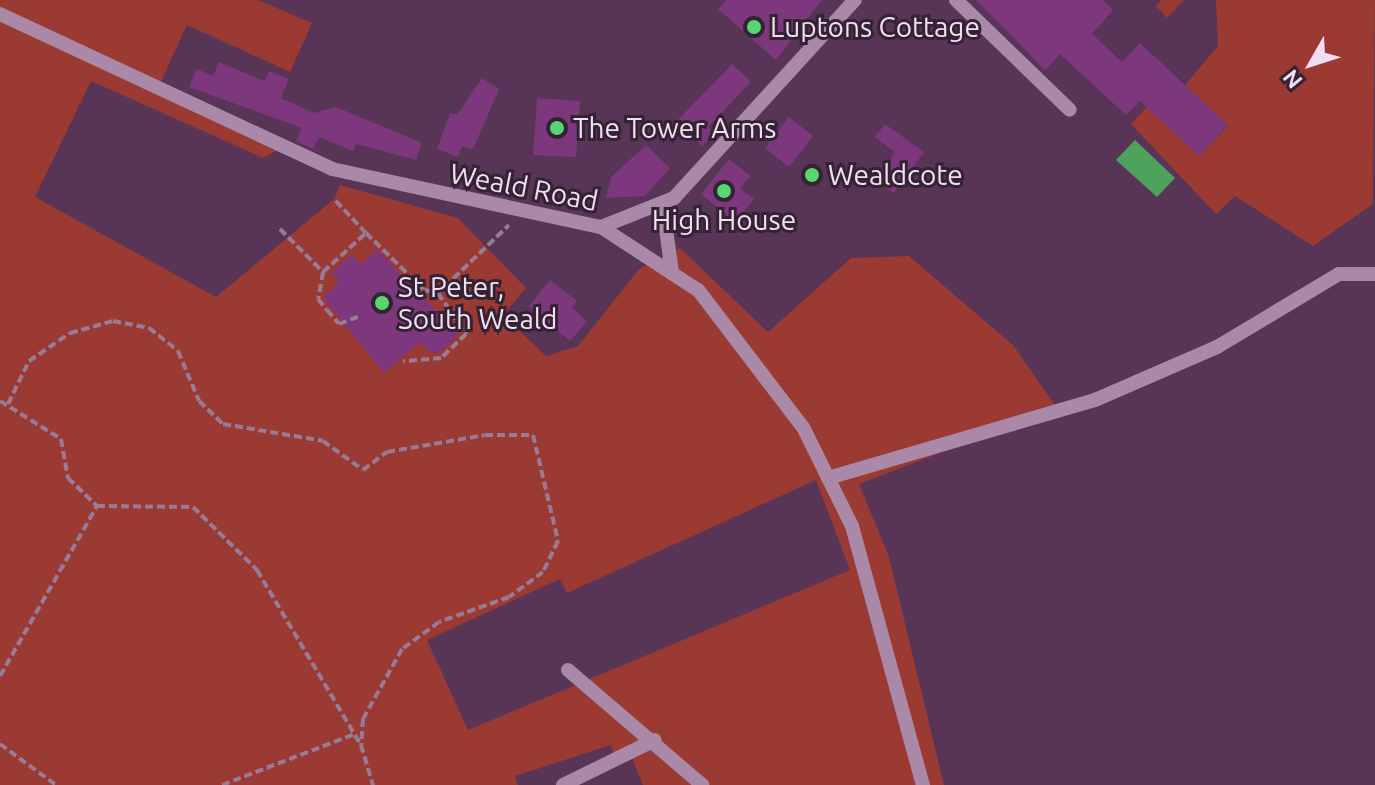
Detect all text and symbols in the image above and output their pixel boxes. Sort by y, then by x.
place label: Luptons Cottage [770,10,980,44]
marker: Luptons Cottage [745,18,763,36]
north arrow [1271,24,1351,104]
text: N [1277,65,1307,94]
place label: The Tower Arms [573,111,776,145]
marker: The Tower Arms [548,119,566,137]
street label: Weald Road [447,156,601,218]
place label: Wealdcote [828,158,963,192]
marker: Wealdcote [803,166,821,184]
marker: High House [715,182,733,200]
place label: High House [652,203,796,237]
place label: St Peter, South Weald [398,270,557,336]
marker: St Peter, South Weald [373,294,391,312]

